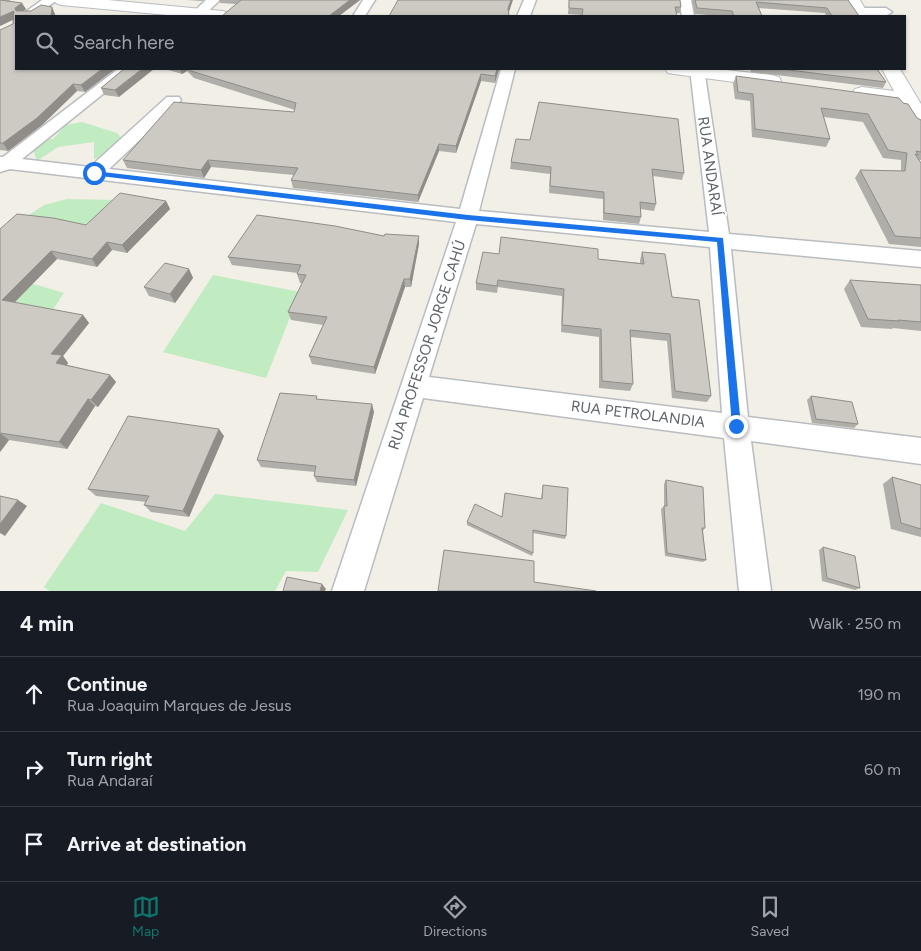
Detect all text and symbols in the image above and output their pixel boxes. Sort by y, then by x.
search box [15,15,906,70]
icon: search [33,29,61,57]
text: Search here [73,31,175,54]
street label: RUA ANDARAÍ [694,115,726,218]
route start [83,162,106,185]
street label: RUA PROFESSOR JORGE CAHÚ [385,238,469,452]
street label: RUA PETROLANDIA [570,397,706,431]
route end [725,415,748,438]
text: 4 min [20,611,74,636]
text: Walk · 250 m [809,614,901,633]
text: Continue [67,673,147,696]
icon: ahead [20,680,48,708]
text: 190 m [858,685,901,704]
text: Rua Joaquim Marques de Jesus [67,696,292,715]
text: Turn right [67,748,153,771]
icon: right [20,755,48,783]
text: 60 m [864,760,901,779]
text: Rua Andaraí [67,771,153,790]
icon: arrive [20,830,48,858]
text: Arrive at destination [67,833,246,856]
tab: Map [132,893,160,940]
tab: Directions [423,893,487,940]
tab: Saved [751,893,789,940]

